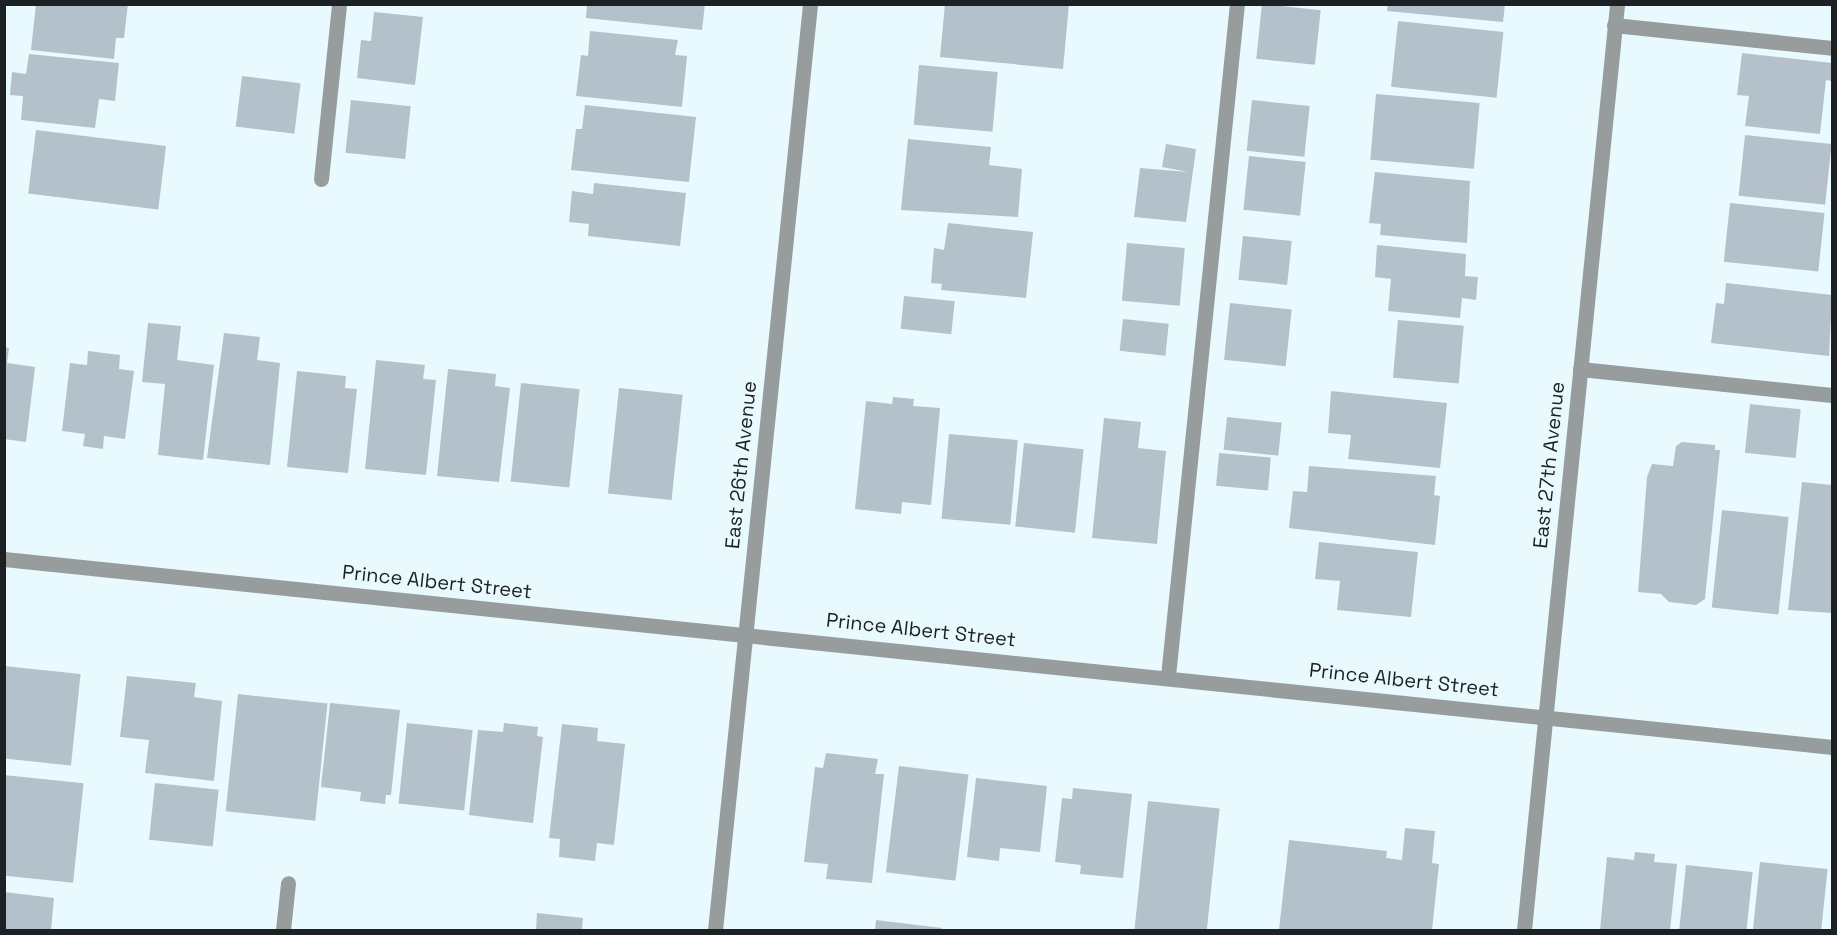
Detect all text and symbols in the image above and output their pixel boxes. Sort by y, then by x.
street label: East 26th Avenue [720,380,762,550]
street label: East 27th Avenue [1528,380,1570,550]
street label: Prince Albert Street [341,560,533,604]
street label: Prince Albert Street [825,608,1017,652]
street label: Prince Albert Street [1308,658,1500,702]

